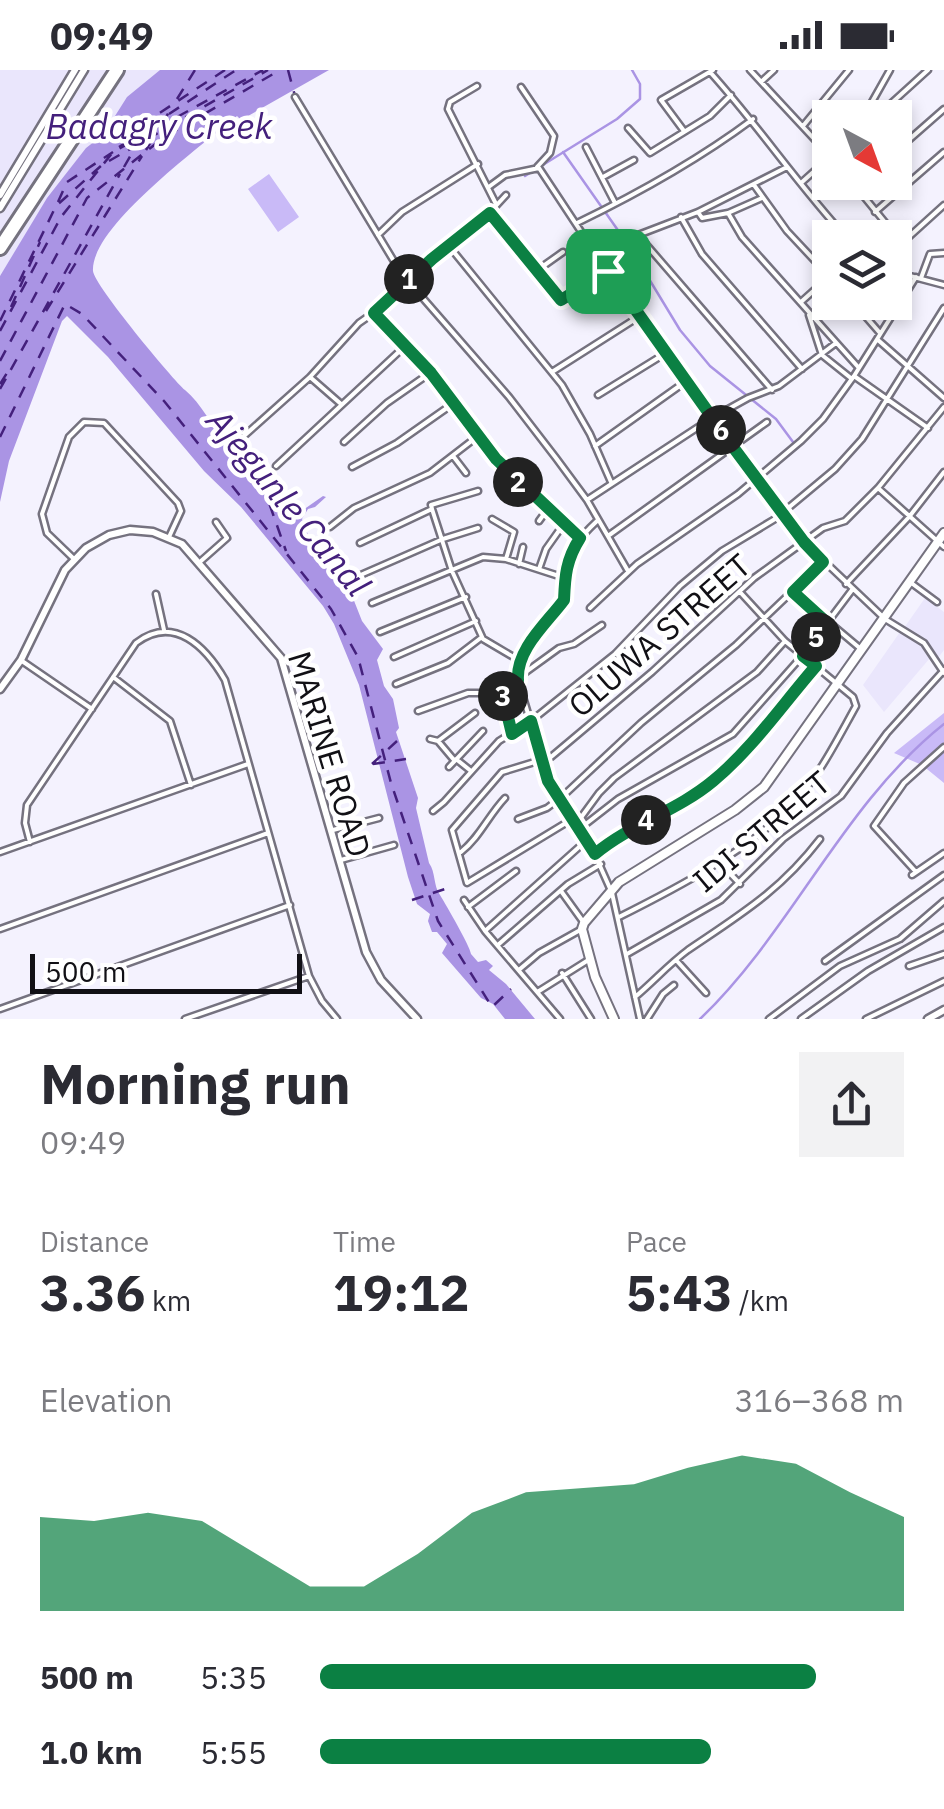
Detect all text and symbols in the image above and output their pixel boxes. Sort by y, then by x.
text: 09:49 [50,11,154,60]
north arrow [812,100,912,200]
map controls [812,100,912,320]
water label: Badagry Creek [46,103,273,149]
button: layers [812,220,912,320]
pin [566,229,651,314]
icon: arrive [581,244,636,299]
pin: 1 [384,254,434,304]
text: 1 [401,260,417,297]
water label: Ajegunle Canal [196,398,382,606]
pin: 6 [696,405,746,455]
text: 6 [713,411,729,448]
pin: 2 [493,457,543,507]
text: 2 [510,463,526,500]
street label: OLUWA STREET [559,544,759,726]
pin: 5 [791,612,841,662]
text: 5 [808,618,824,655]
street label: MARINE ROAD [279,646,381,862]
pin: 3 [478,671,528,721]
text: 3 [495,677,511,714]
street label: IDI STREET [683,761,839,901]
pin: 4 [621,795,671,845]
text: 4 [638,801,654,838]
scale bar [30,949,302,994]
text: 500 m [45,953,126,990]
text: Morning run [40,1048,351,1119]
button: share [799,1052,904,1157]
text: 09:49 [40,1121,126,1163]
text: Distance [40,1223,149,1260]
text: Time [333,1223,396,1260]
text: Pace [626,1223,687,1260]
text: 3.36 [40,1260,146,1325]
text: 19:12 [333,1260,470,1325]
text: 5:43 [626,1260,733,1325]
text: km [146,1282,191,1319]
text: /km [733,1282,789,1319]
text: Elevation [40,1379,173,1421]
text: 316–368 m [734,1379,904,1421]
text: 500 m [40,1656,134,1698]
text: 5:35 [200,1656,267,1698]
text: 1.0 km [40,1731,143,1773]
text: 5:55 [200,1731,267,1773]

